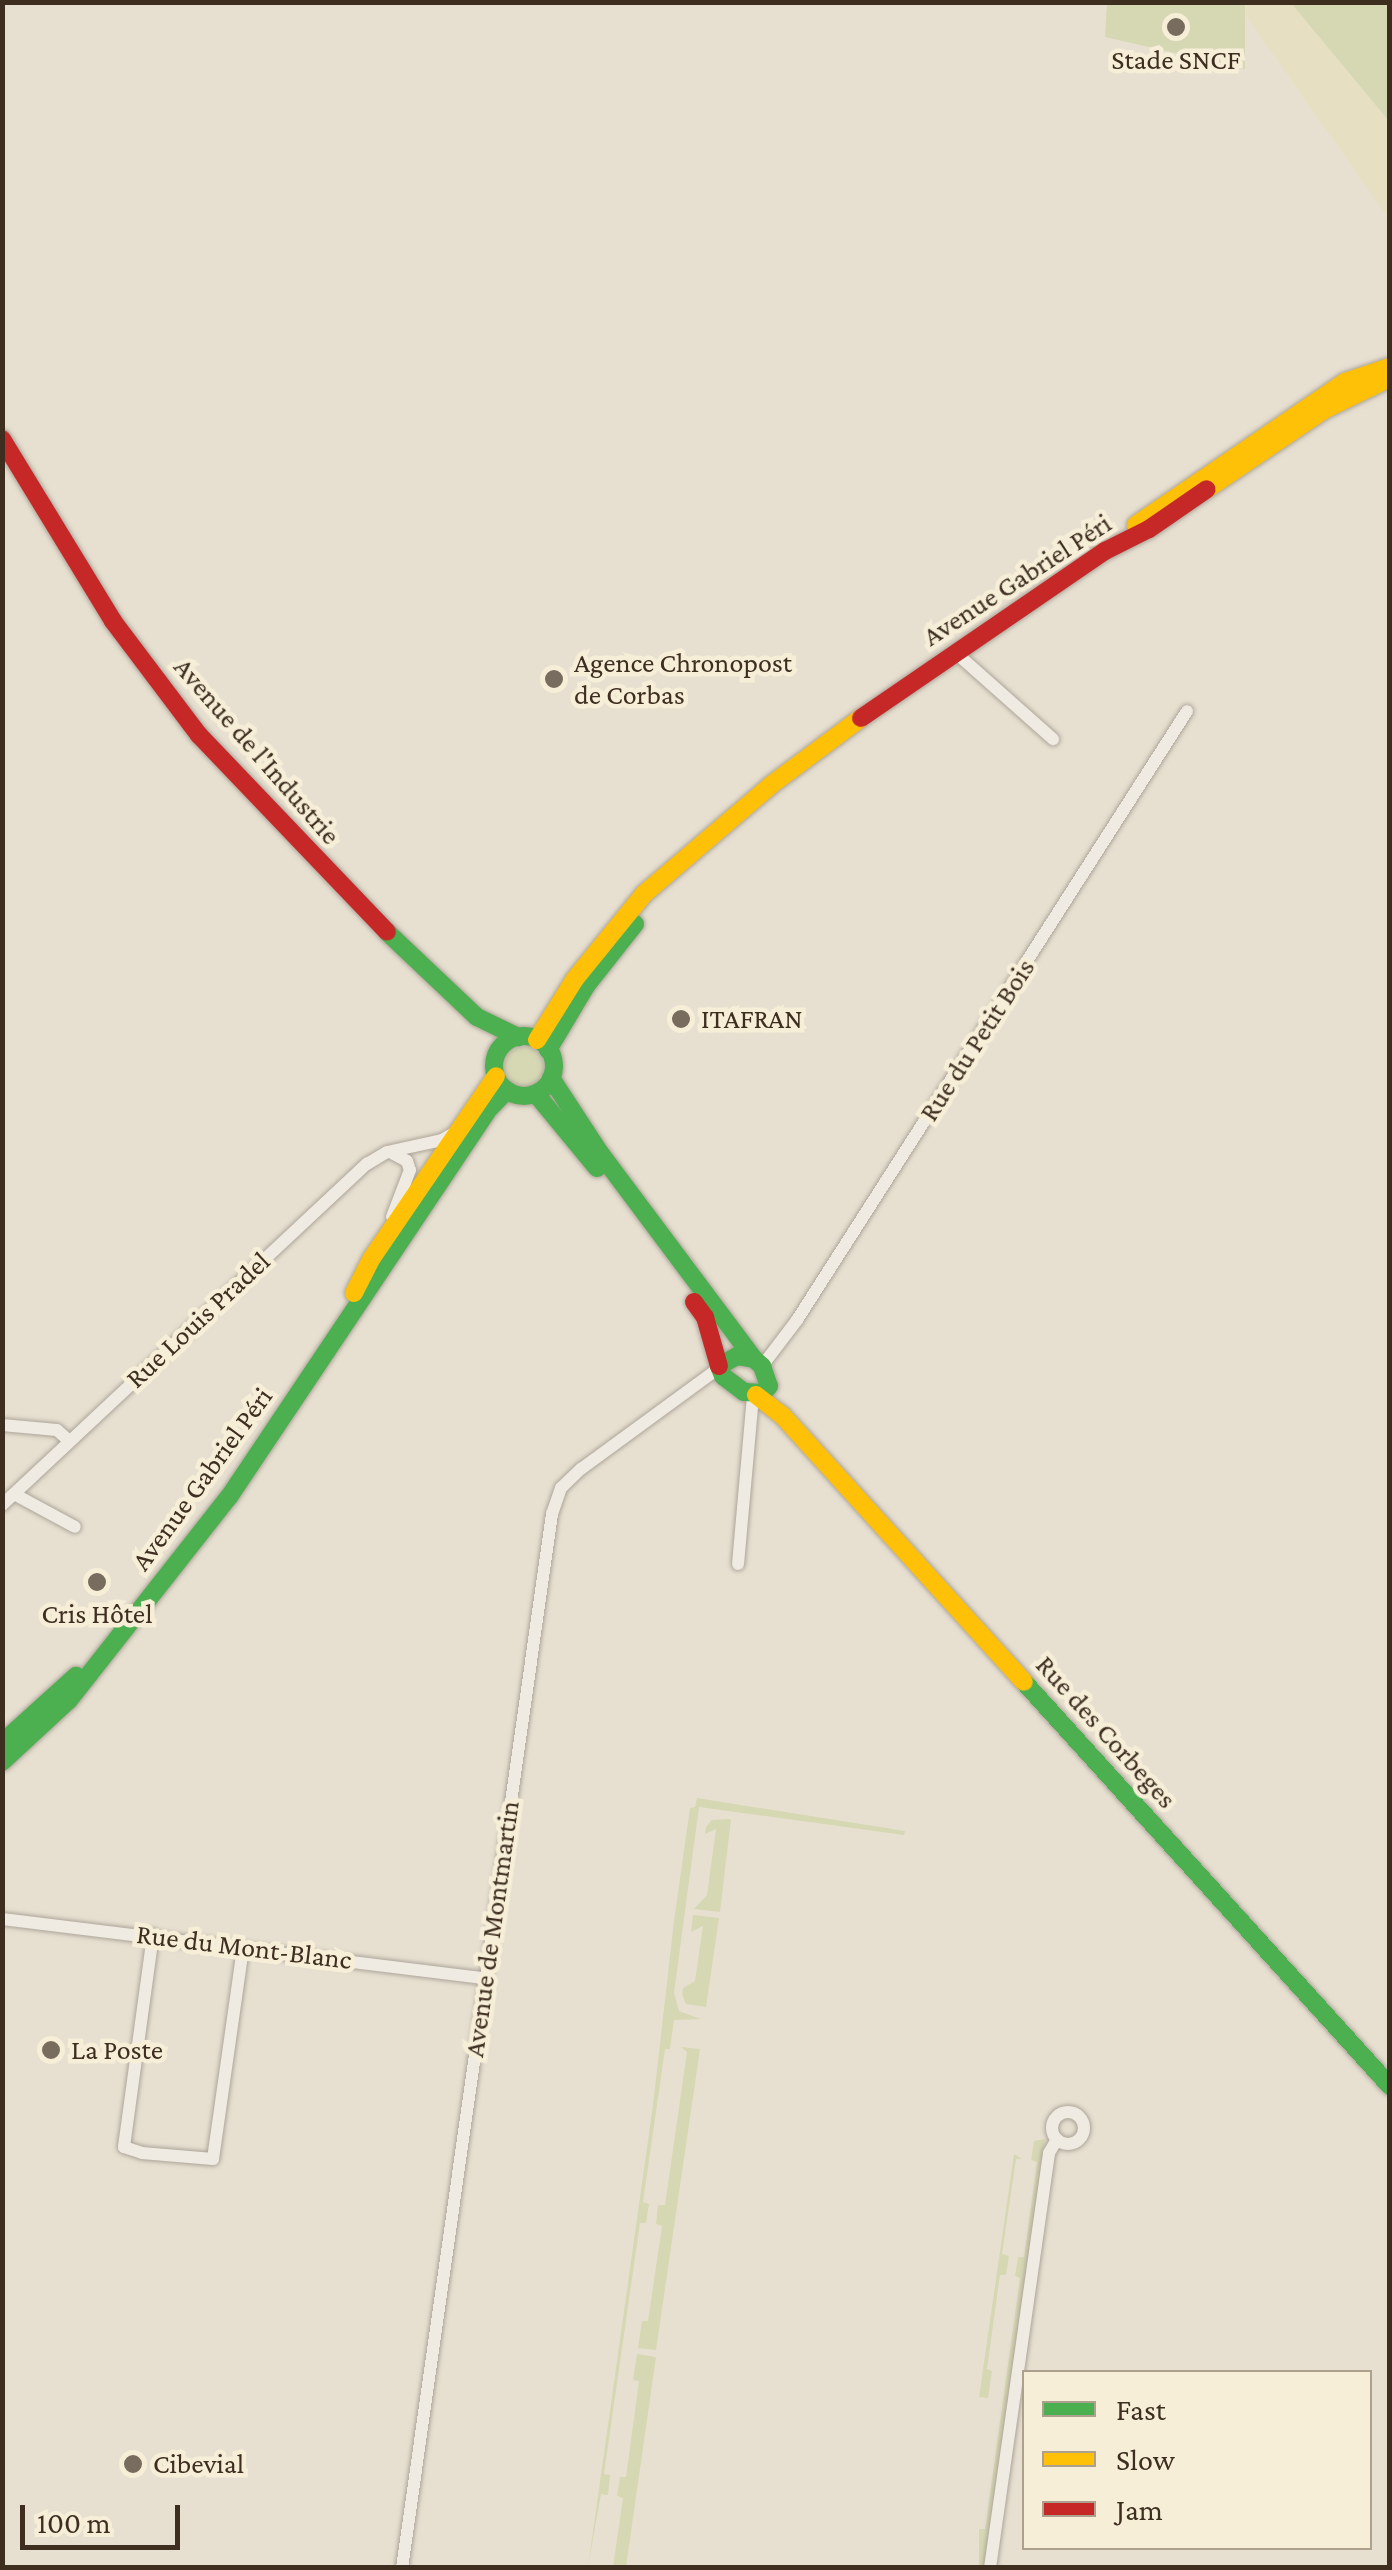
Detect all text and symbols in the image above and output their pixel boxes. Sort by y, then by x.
marker: Stade SNCF [1165,16,1187,38]
place label: Stade SNCF [1111,43,1241,77]
street label: Avenue Gabriel Péri [916,507,1118,653]
place label: Agence Chronopost de Corbas [574,646,792,712]
street label: Avenue de l'Industrie [167,651,347,851]
marker: Agence Chronopost de Corbas [543,668,565,690]
street label: Rue du Petit Bois [912,952,1042,1128]
place label: ITAFRAN [701,1002,803,1036]
marker: ITAFRAN [670,1008,692,1030]
street label: Rue Louis Pradel [119,1245,277,1395]
street label: Avenue Gabriel Péri [124,1381,280,1577]
marker: Cris Hôtel [86,1571,108,1593]
place label: Cris Hôtel [41,1597,153,1631]
street label: Rue des Corbeges [1028,1649,1184,1815]
street label: Avenue de Montmartin [457,1799,527,2059]
street label: Rue du Mont-Blanc [135,1917,353,1977]
place label: La Poste [71,2033,163,2067]
marker: La Poste [40,2039,62,2061]
legend [1022,2370,1372,2550]
text: Fast [1116,2393,1166,2426]
text: Slow [1116,2443,1175,2476]
place label: Cibevial [153,2447,244,2481]
marker: Cibevial [122,2453,144,2475]
scale bar [25,2485,185,2547]
text: Jam [1116,2493,1163,2526]
text: 100 m [37,2506,111,2539]

